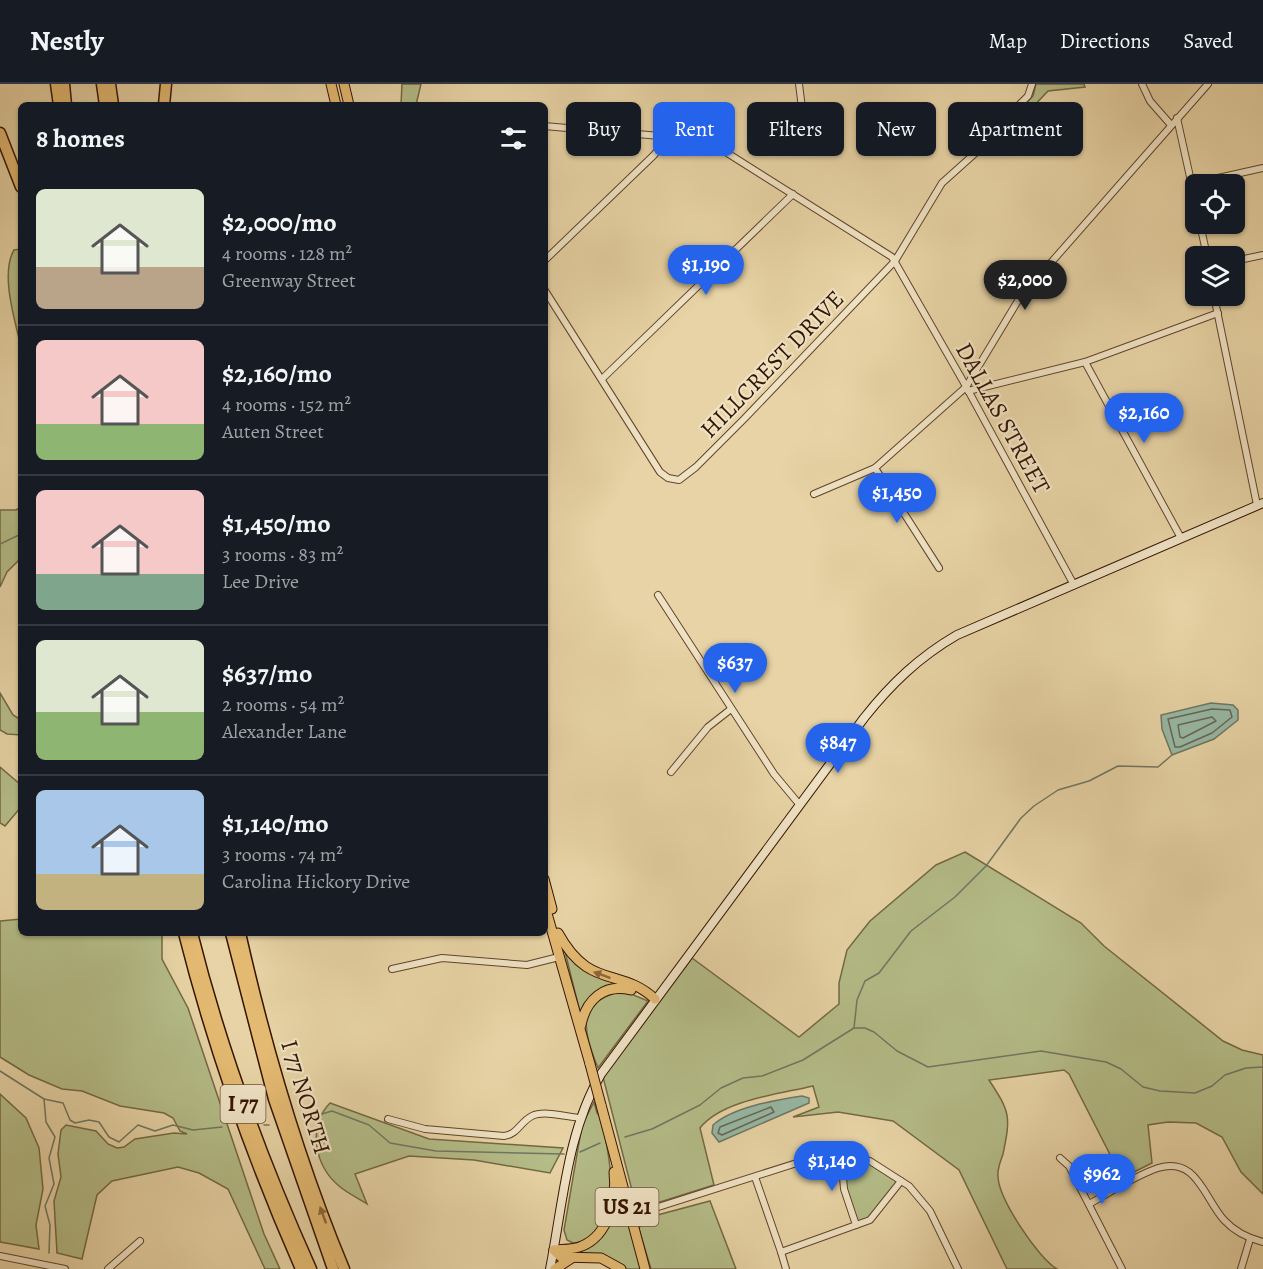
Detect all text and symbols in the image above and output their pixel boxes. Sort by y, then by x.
text: Nestly [30,22,104,60]
text: Map [989,27,1027,55]
text: Directions [1060,27,1150,55]
text: Saved [1183,27,1233,55]
chip: Buy [566,102,641,156]
chip: Rent [653,102,735,156]
chip: Filters [747,102,844,156]
chip: New [856,102,936,156]
chip: Apartment [948,102,1083,156]
text: 8 homes [36,121,125,156]
icon: filters [497,122,530,155]
map controls [1185,174,1245,306]
button: locate [1185,174,1245,234]
text: $2,000/mo [222,205,337,240]
icon: home [84,213,156,285]
text: 4 rooms · 128 m² [222,240,352,267]
pin: $1,190 [657,245,755,296]
button: layers [1185,246,1245,306]
text: $1,190 [682,251,730,278]
pin: $2,000 [976,260,1074,311]
text: $2,000 [998,266,1052,293]
text: Greenway Street [222,267,356,294]
street label: HILLCREST DRIVE [693,283,851,445]
street label: DALLAS STREET [948,337,1058,499]
text: $2,160/mo [222,356,332,391]
icon: home [84,364,156,436]
text: 4 rooms · 152 m² [222,391,351,418]
pin: $2,160 [1095,393,1193,444]
text: $2,160 [1119,399,1169,426]
text: Auten Street [222,418,324,445]
pin: $1,450 [848,473,946,524]
text: $1,450 [872,479,922,506]
text: $1,450/mo [222,506,331,541]
icon: home [84,514,156,586]
text: 3 rooms · 83 m² [222,541,343,568]
text: Lee Drive [222,568,299,595]
pin: $637 [699,643,771,694]
text: $637 [717,649,753,676]
text: $637/mo [222,656,312,691]
icon: home [84,664,156,736]
text: 2 rooms · 54 m² [222,691,344,718]
text: Alexander Lane [222,718,347,745]
pin: $847 [802,723,874,774]
text: $847 [820,729,856,756]
text: $1,140/mo [222,806,329,841]
icon: home [84,814,156,886]
text: 3 rooms · 74 m² [222,841,343,868]
text: Carolina Hickory Drive [222,868,410,895]
one-way arrow [593,970,611,980]
street label: I 77 NORTH [273,1036,339,1158]
road number: I 77 [220,1085,266,1123]
pin: $1,140 [783,1141,881,1192]
text: $1,140 [808,1147,856,1174]
pin: $962 [1066,1154,1138,1205]
text: $962 [1083,1160,1121,1187]
road number: US 21 [596,1188,658,1226]
one-way arrow [318,1205,328,1223]

